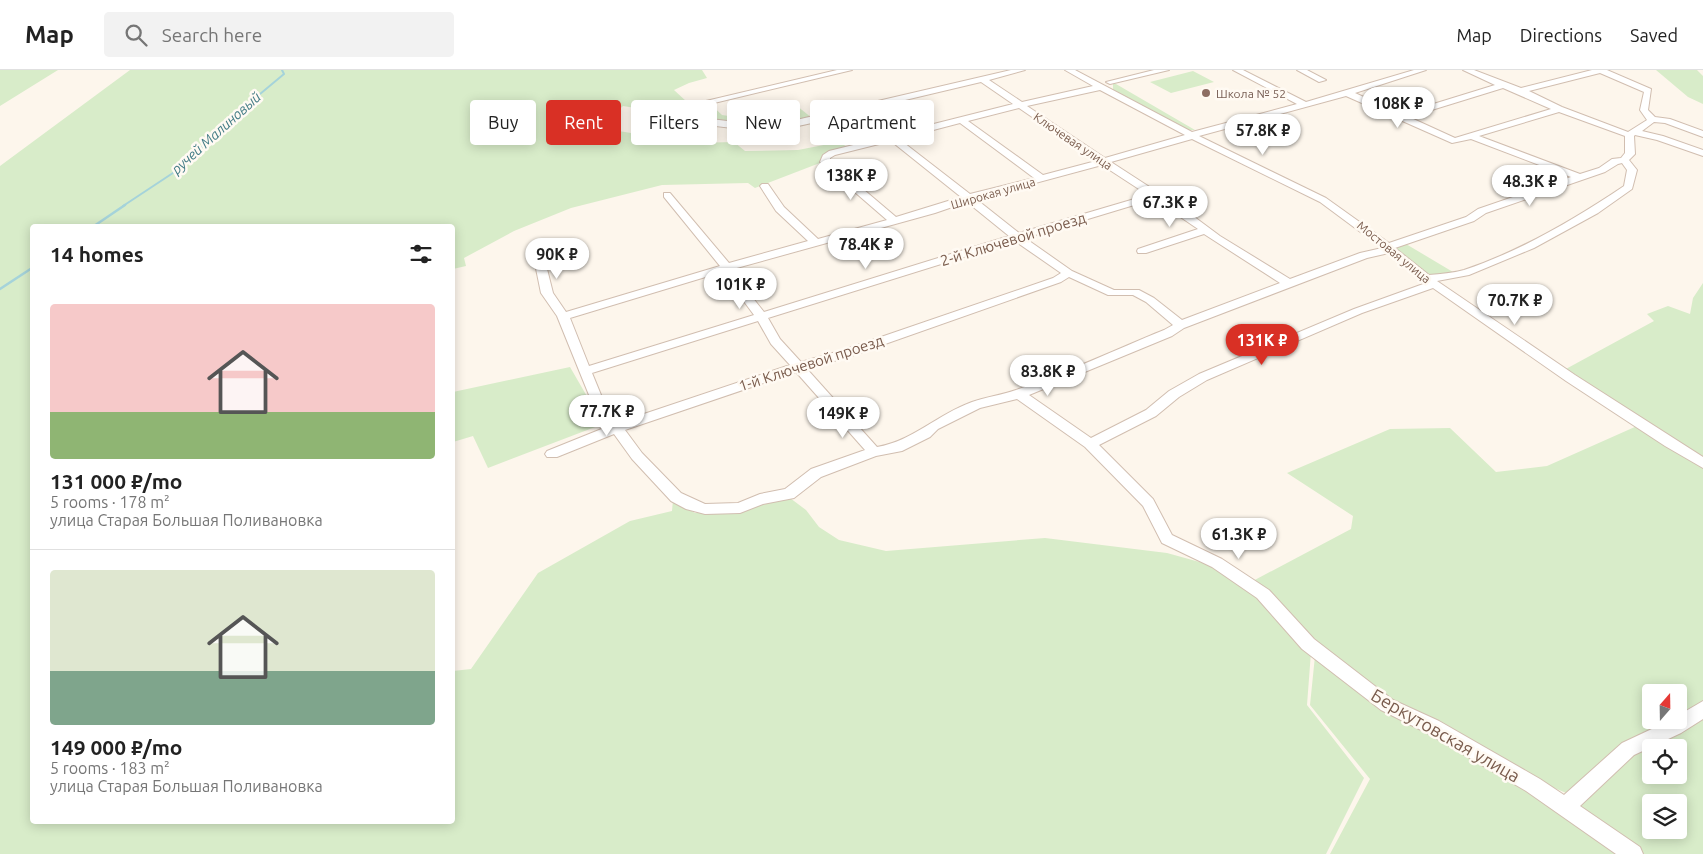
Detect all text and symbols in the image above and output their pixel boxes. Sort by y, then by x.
search box [104,12,454,57]
text: Map [25,21,74,48]
icon: search [122,21,150,49]
text: Search here [162,24,262,46]
text: Map [1456,25,1492,45]
text: Directions [1520,25,1602,45]
text: Saved [1630,25,1678,45]
marker: Школа № 52 [1200,87,1212,99]
place label: Школа № 52 [1216,87,1286,100]
pin: 108K ₽ [1357,87,1439,129]
water label: ручей Малиновый [168,89,264,178]
text: 108K ₽ [1373,94,1423,112]
chip: Buy [470,100,536,145]
chip: Rent [546,100,621,145]
chip: Filters [631,100,717,145]
chip: New [727,100,800,145]
chip: Apartment [810,100,934,145]
street label: Ключевая улица [1031,110,1115,172]
pin: 57.8K ₽ [1217,114,1309,156]
text: 57.8K ₽ [1236,121,1290,139]
pin: 138K ₽ [810,158,892,201]
pin: 48.3K ₽ [1484,164,1576,207]
text: 138K ₽ [826,166,876,184]
text: 48.3K ₽ [1503,172,1557,190]
street label: Широкая улица [949,175,1037,211]
pin: 67.3K ₽ [1124,186,1216,228]
text: 67.3K ₽ [1143,193,1197,211]
street label: 2-й Ключевой проезд [938,209,1088,269]
street label: Мостовая улица [1355,219,1433,285]
pin: 78.4K ₽ [820,228,912,270]
text: 78.4K ₽ [839,235,893,253]
pin: 90K ₽ [522,238,592,280]
icon: filters [407,240,435,268]
text: 14 homes [50,242,144,266]
text: 90K ₽ [536,245,578,263]
pin: 101K ₽ [699,268,781,310]
text: 101K ₽ [715,275,765,293]
pin: 70.7K ₽ [1469,284,1561,326]
text: 70.7K ₽ [1488,291,1542,309]
pin: 131K ₽ [1221,324,1303,366]
street label: 1-й Ключевой проезд [736,331,886,394]
text: 131K ₽ [1237,331,1287,349]
icon: home [198,337,288,427]
pin: 83.8K ₽ [1002,354,1094,397]
text: 83.8K ₽ [1021,362,1075,380]
pin: 77.7K ₽ [561,394,653,437]
pin: 149K ₽ [802,396,884,439]
text: 77.7K ₽ [580,402,634,420]
text: 149K ₽ [818,404,868,422]
text: 131 000 ₽/mo [50,469,182,493]
text: 5 rooms · 178 m² [50,493,170,511]
text: улица Старая Большая Поливановка [50,511,323,529]
pin: 61.3K ₽ [1193,518,1285,560]
text: 61.3K ₽ [1212,525,1266,543]
icon: home [198,602,288,692]
street label: Беркутовская улица [1368,684,1524,786]
north arrow [1642,684,1688,729]
map controls [1642,684,1687,839]
text: 149 000 ₽/mo [50,735,182,759]
button: locate [1642,739,1687,784]
text: 5 rooms · 183 m² [50,759,170,777]
text: улица Старая Большая Поливановка [50,777,323,795]
button: layers [1642,794,1687,839]

